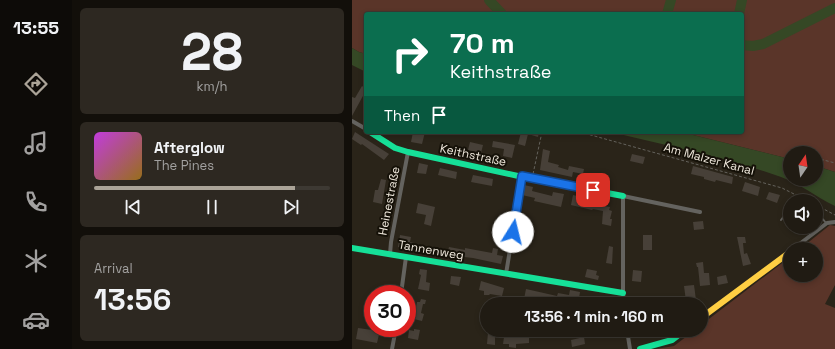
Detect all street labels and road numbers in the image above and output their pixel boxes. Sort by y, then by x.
street label: Am Malzer Kanal [662,139,756,179]
street label: Keithstraße [438,140,508,170]
street label: Heinestraße [374,165,404,237]
street label: Tannenweg [397,236,465,264]

